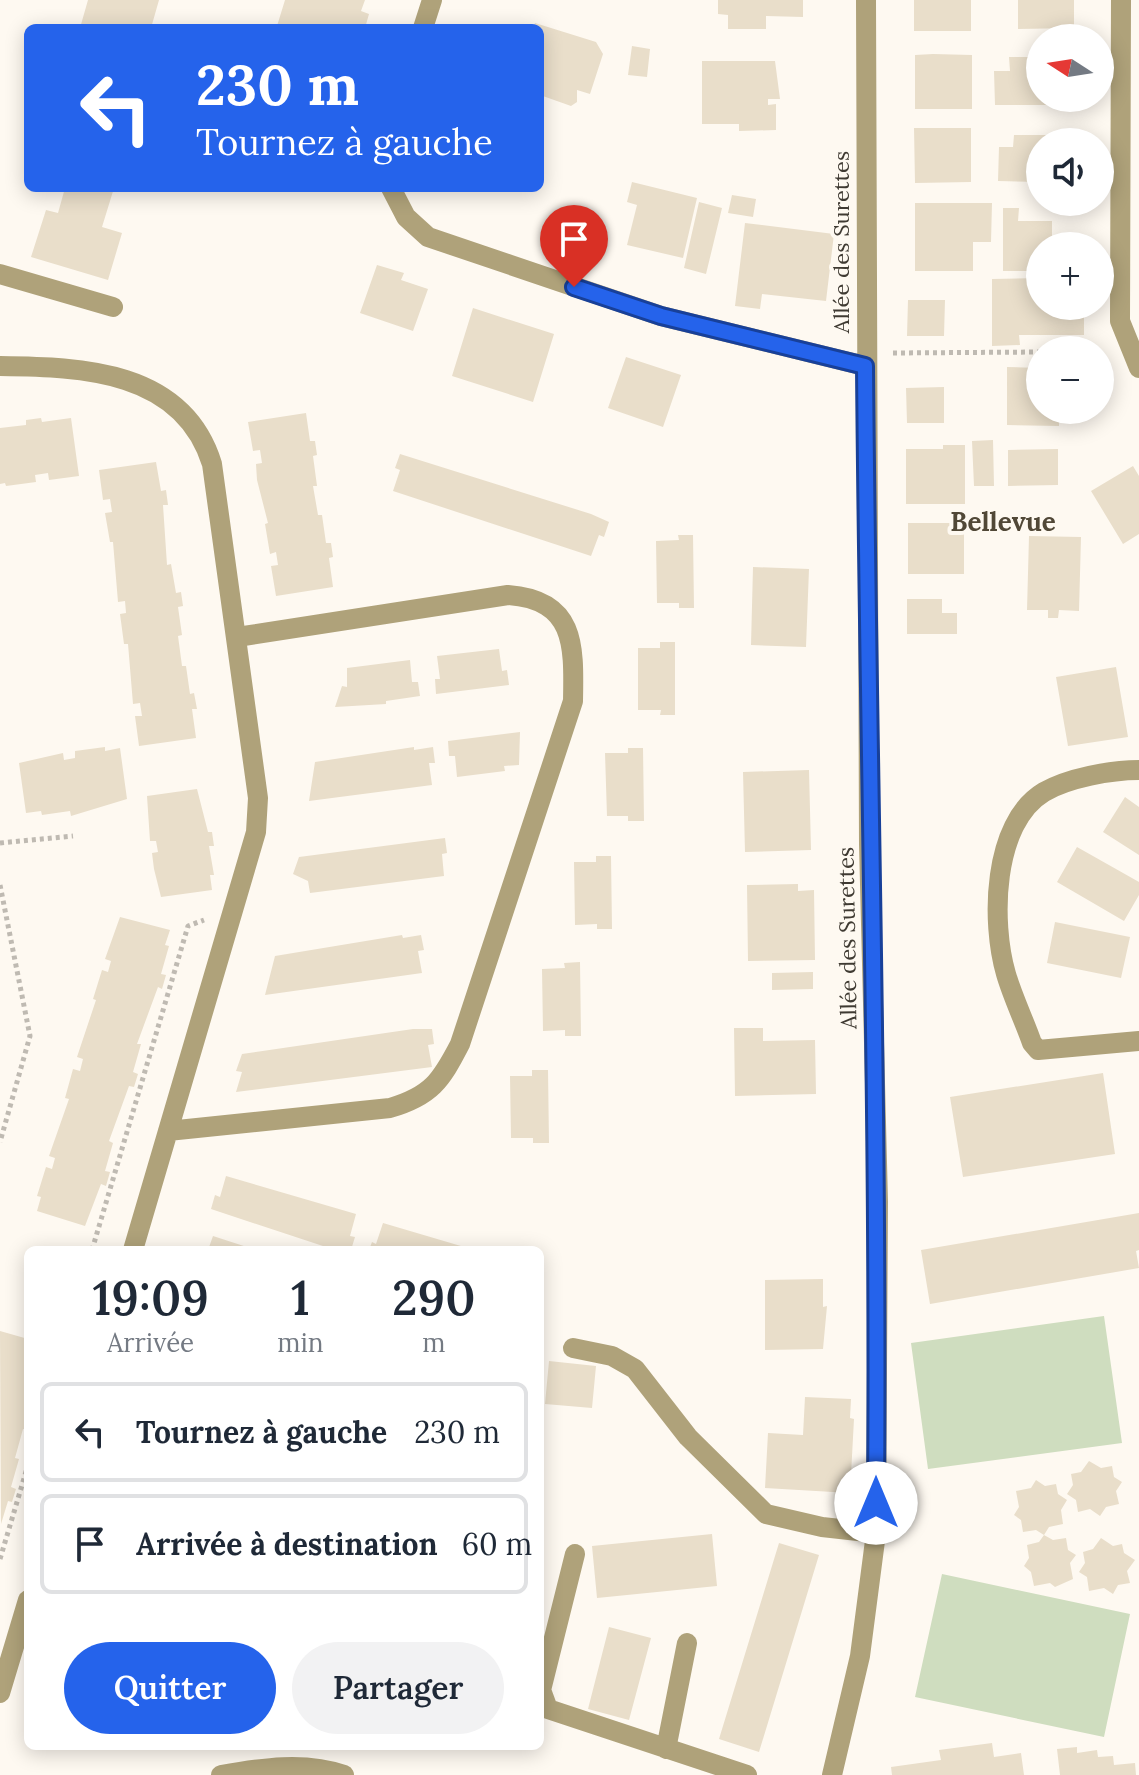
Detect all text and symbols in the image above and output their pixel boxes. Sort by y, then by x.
north arrow [1026,24,1114,112]
map controls [1026,24,1114,424]
text: 230 m [196,49,359,120]
icon: left [64,56,168,160]
text: Tournez à gauche [196,119,493,165]
button: sound [1026,128,1114,216]
street label: Allée des Surettes [827,151,855,334]
pin [540,205,608,287]
icon: arrive [552,217,596,261]
button: + [1026,232,1114,320]
button: − [1026,336,1114,424]
district label: Bellevue [950,505,1056,538]
street label: Allée des Surettes [831,847,863,1030]
text: 19:09 [92,1267,209,1328]
text: 1 [291,1267,310,1328]
text: 290 [392,1267,476,1328]
text: Arrivée [107,1326,194,1359]
text: min [277,1326,324,1359]
text: m [422,1326,445,1359]
icon: left [68,1410,112,1454]
text: Tournez à gauche [136,1413,387,1451]
text: 230 m [414,1413,500,1451]
position arrow [834,1461,918,1545]
icon: arrive [68,1522,112,1566]
text: Arrivée à destination [136,1525,438,1563]
text: 60 m [462,1525,532,1563]
button: Quitter [64,1642,276,1734]
button: Partager [292,1642,504,1734]

